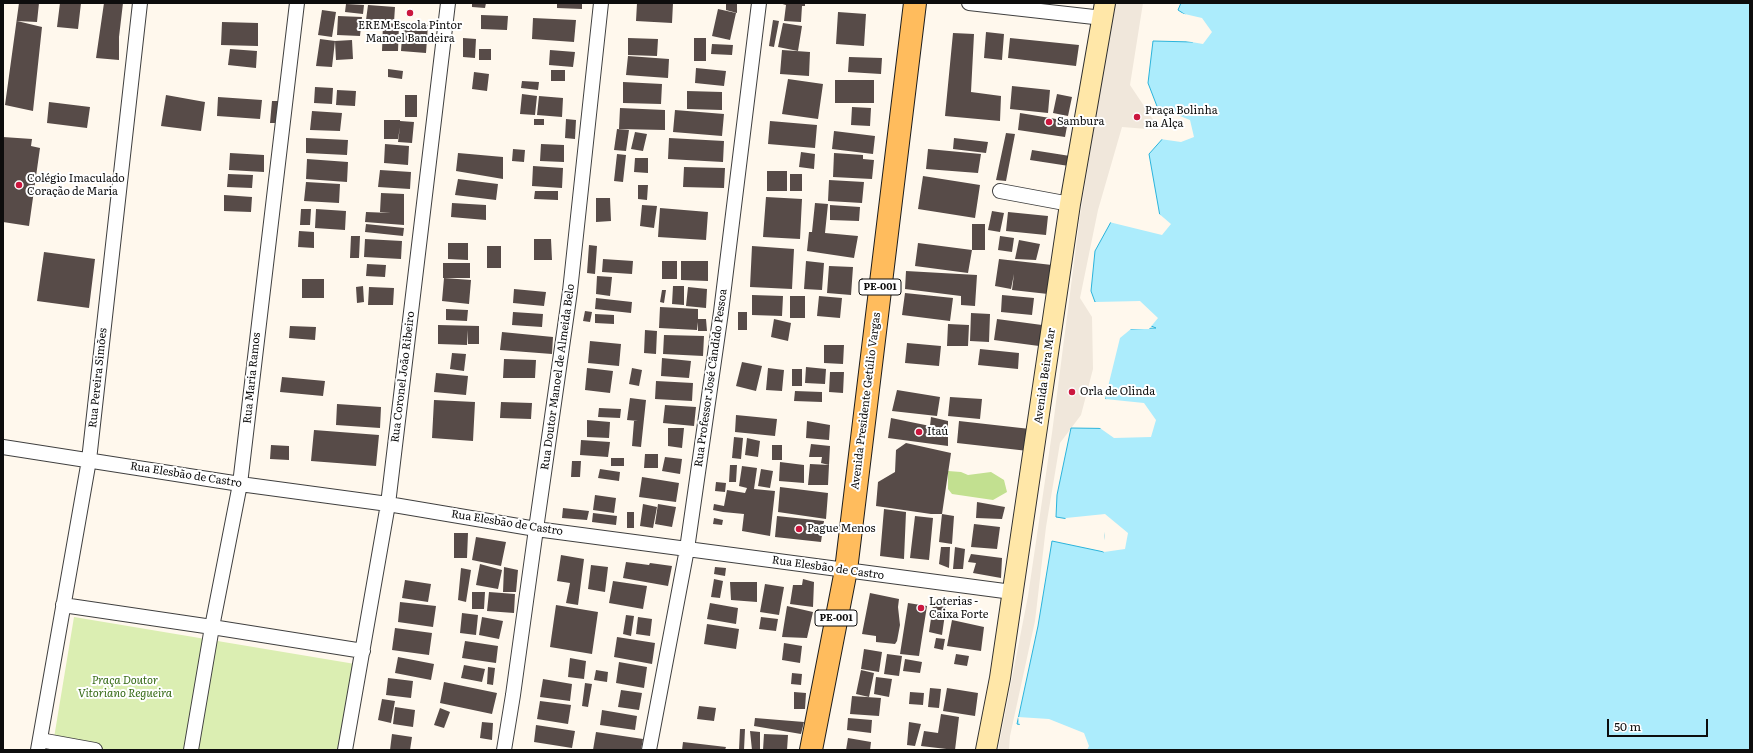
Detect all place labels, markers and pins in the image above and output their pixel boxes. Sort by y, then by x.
marker: EREM Escola Pintor Manoel Bandeira [405,8,415,18]
place label: EREM Escola Pintor Manoel Bandeira [358,19,462,45]
place label: Praça Bolinha na Alça [1145,104,1218,130]
marker: Praça Bolinha na Alça [1132,112,1142,122]
place label: Sambura [1057,115,1104,129]
marker: Sambura [1044,117,1054,127]
place label: Colégio Imaculado Coração de Maria [27,172,125,198]
marker: Colégio Imaculado Coração de Maria [14,180,24,190]
place label: Orla de Olinda [1080,385,1155,399]
marker: Orla de Olinda [1067,387,1077,397]
place label: Itaú [927,425,948,439]
marker: Itaú [914,427,924,437]
place label: Pague Menos [807,522,875,536]
marker: Pague Menos [794,524,804,534]
place label: Loterias - Caixa Forte [929,595,988,621]
marker: Loterias - Caixa Forte [916,603,926,613]

